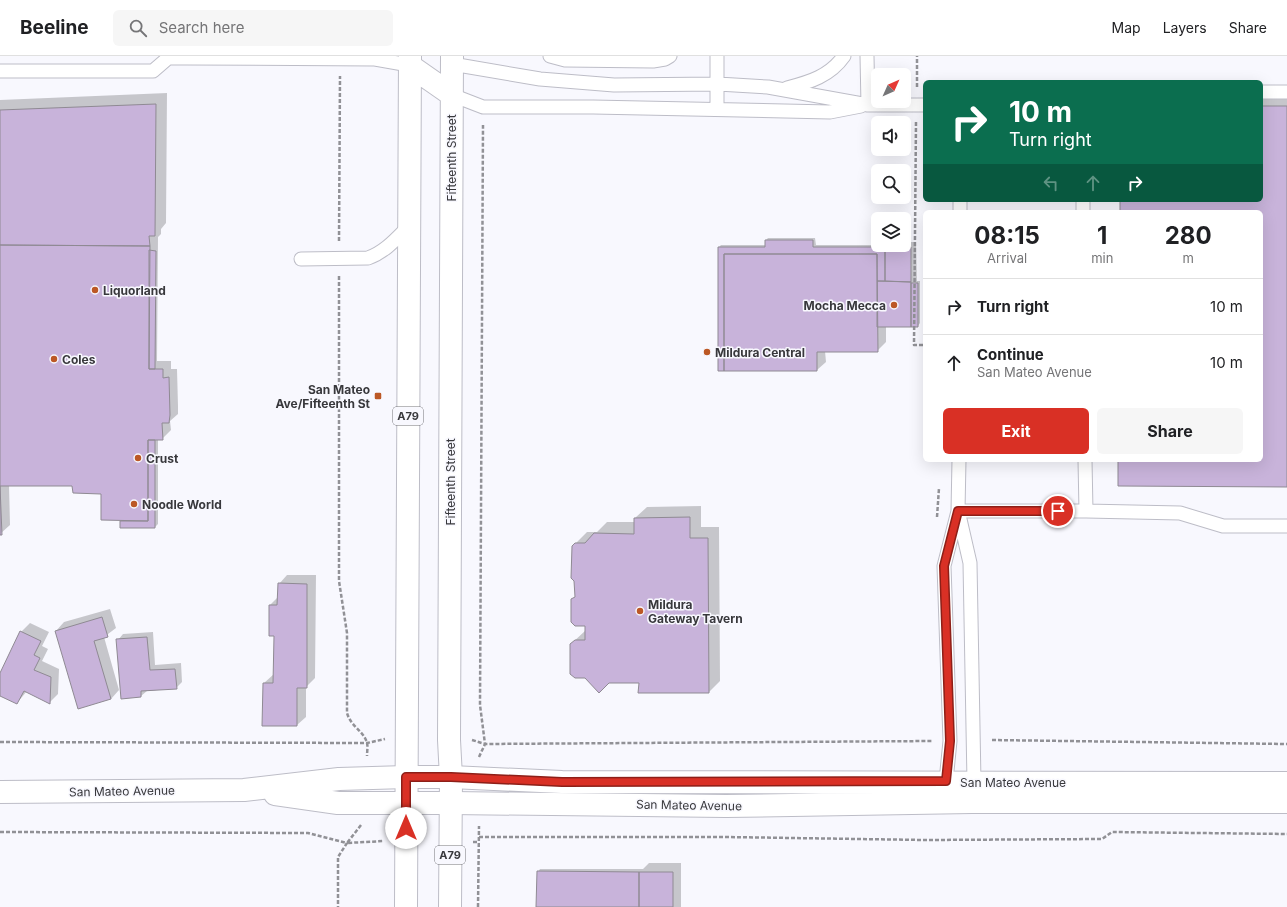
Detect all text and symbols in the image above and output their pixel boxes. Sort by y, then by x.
search box [113,10,393,46]
text: Beeline [20,16,89,39]
icon: search [127,17,149,39]
text: Search here [159,18,244,37]
text: Map [1112,19,1141,36]
text: Layers [1163,19,1207,36]
text: Share [1229,19,1267,36]
north arrow [871,68,911,108]
map controls [871,68,911,252]
text: 10 m [1009,95,1072,129]
icon: right [943,96,995,148]
street label: Fifteenth Street [444,114,459,202]
button: sound [871,116,911,156]
text: Turn right [1009,129,1092,150]
button: search [871,164,911,204]
icon: left [1040,172,1062,194]
icon: ahead [1082,172,1104,194]
icon: right [1124,172,1146,194]
button: layers [871,212,911,252]
text: 08:15 [974,221,1040,250]
text: 1 [1097,221,1107,250]
text: 280 [1165,221,1212,250]
text: Arrival [987,250,1027,266]
text: min [1091,250,1113,266]
text: m [1182,250,1194,266]
place label: Liquorland [103,283,166,298]
marker: Liquorland [90,285,100,295]
icon: right [943,296,965,318]
text: Turn right [977,297,1049,316]
text: 10 m [1210,297,1243,316]
place label: Mocha Mecca [804,298,886,313]
marker: Mocha Mecca [889,300,899,310]
place label: Mildura Central [715,345,805,360]
text: Continue [977,345,1044,364]
marker: Mildura Central [702,347,712,357]
place label: Coles [62,352,96,367]
icon: ahead [943,352,965,374]
text: 10 m [1210,353,1243,372]
marker: Coles [49,354,59,364]
text: San Mateo Avenue [977,364,1092,380]
place label: San Mateo Ave/Fifteenth St [275,382,371,411]
marker: San Mateo Ave/Fifteenth St [373,391,383,401]
road number: A79 [393,407,423,425]
button: Exit [943,408,1089,454]
button: Share [1097,408,1243,454]
street label: Fifteenth Street [443,438,458,526]
place label: Crust [146,451,179,466]
marker: Crust [133,453,143,463]
pin [1041,494,1075,528]
place label: Noodle World [142,497,222,512]
marker: Noodle World [129,499,139,509]
icon: arrive [1047,500,1069,522]
place label: Mildura Gateway Tavern [648,597,743,626]
marker: Mildura Gateway Tavern [635,606,645,616]
street label: San Mateo Avenue [960,775,1066,790]
street label: San Mateo Avenue [69,783,175,799]
street label: San Mateo Avenue [636,797,742,813]
position arrow [385,807,427,849]
road number: A79 [435,846,465,864]

